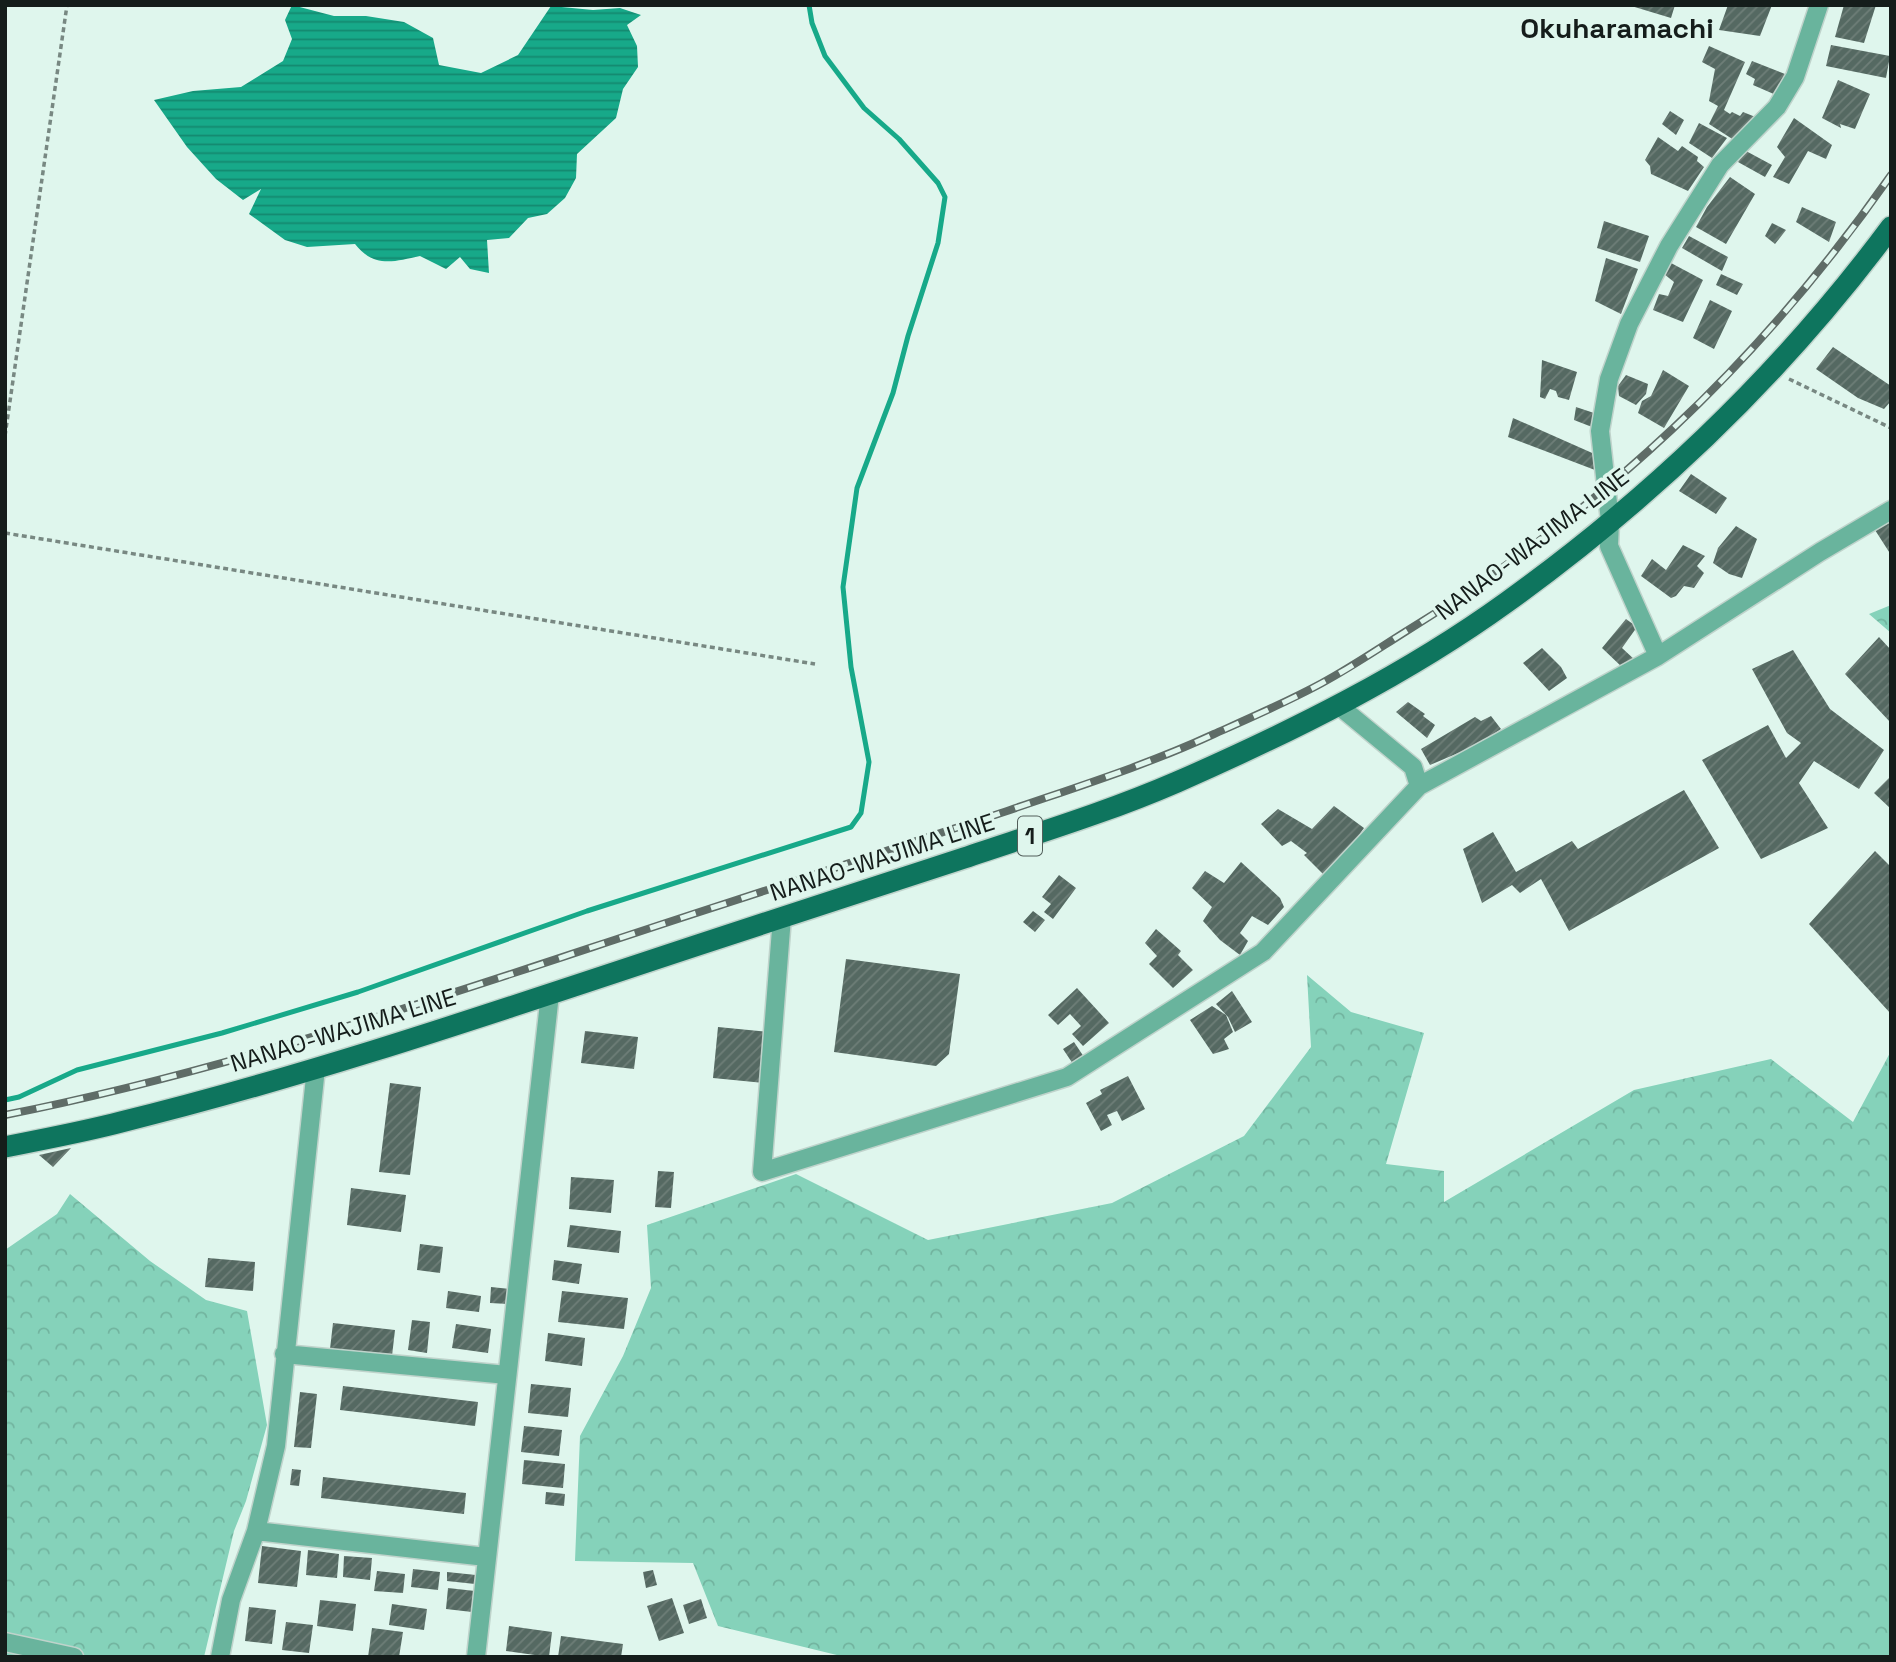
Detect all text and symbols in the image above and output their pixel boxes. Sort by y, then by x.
district label: Okuharamachi [1520,10,1714,46]
street label: NANAO-WAJIMA LINE [1429,461,1635,627]
street label: NANAO-WAJIMA LINE [766,806,998,908]
road number: 1 [1018,816,1042,856]
street label: NANAO-WAJIMA LINE [226,981,460,1079]

